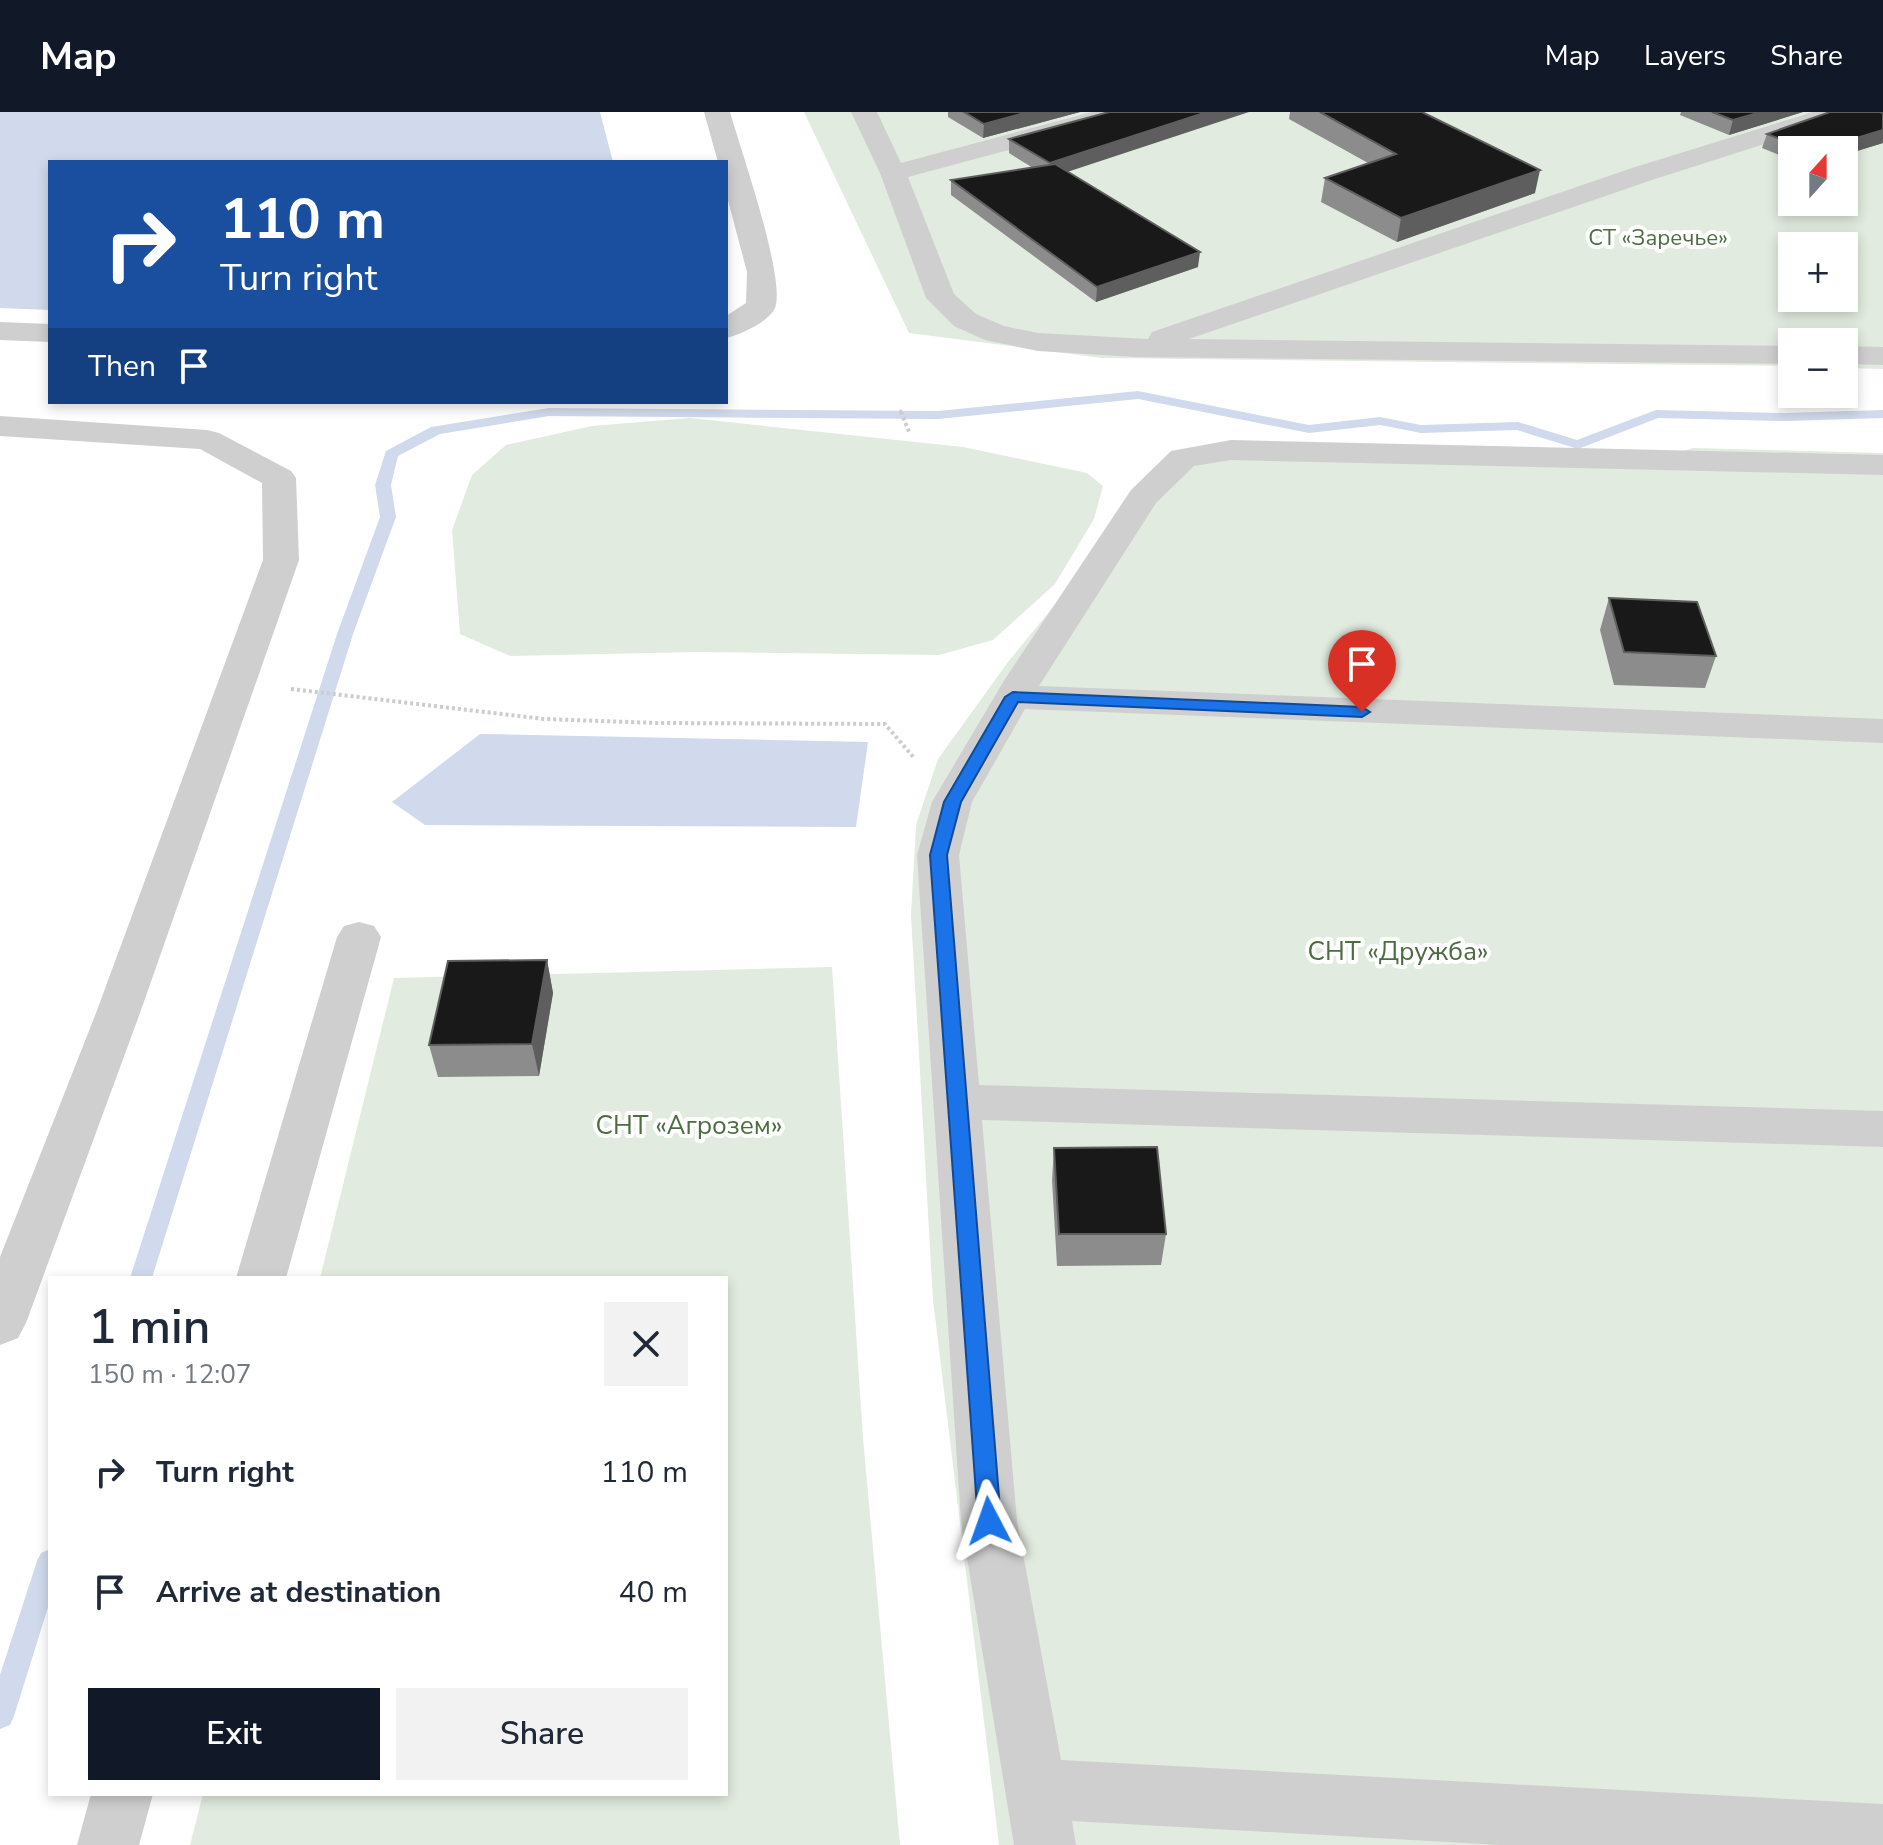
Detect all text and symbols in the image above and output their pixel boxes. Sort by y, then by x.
text: Map [40,31,117,82]
text: Map [1545,37,1600,75]
text: Layers [1644,37,1726,75]
text: Share [1770,37,1843,75]
north arrow [1778,136,1858,216]
map controls [1778,136,1858,408]
text: 110 m [220,181,385,258]
icon: right [88,192,192,296]
park label: СТ «Заречье» [1588,223,1728,253]
button: + [1778,232,1858,312]
text: Turn right [220,254,377,303]
button: − [1778,328,1858,408]
icon: arrive [172,344,216,388]
text: Then [88,346,156,387]
pin [1328,630,1396,712]
icon: arrive [1340,642,1384,686]
park label: СНТ «Дружба» [1308,934,1488,969]
park label: СНТ «Агрозем» [596,1108,782,1143]
text: 1 min [88,1294,210,1360]
button: close [604,1302,688,1386]
text: 150 m · 12:07 [88,1357,251,1392]
icon: right [88,1450,132,1494]
text: Turn right [156,1452,294,1493]
text: 110 m [601,1452,688,1493]
position arrow [947,1479,1031,1563]
icon: arrive [88,1570,132,1614]
text: Arrive at destination [156,1572,441,1613]
text: 40 m [619,1572,688,1613]
button: Exit [88,1688,380,1780]
button: Share [396,1688,688,1780]

